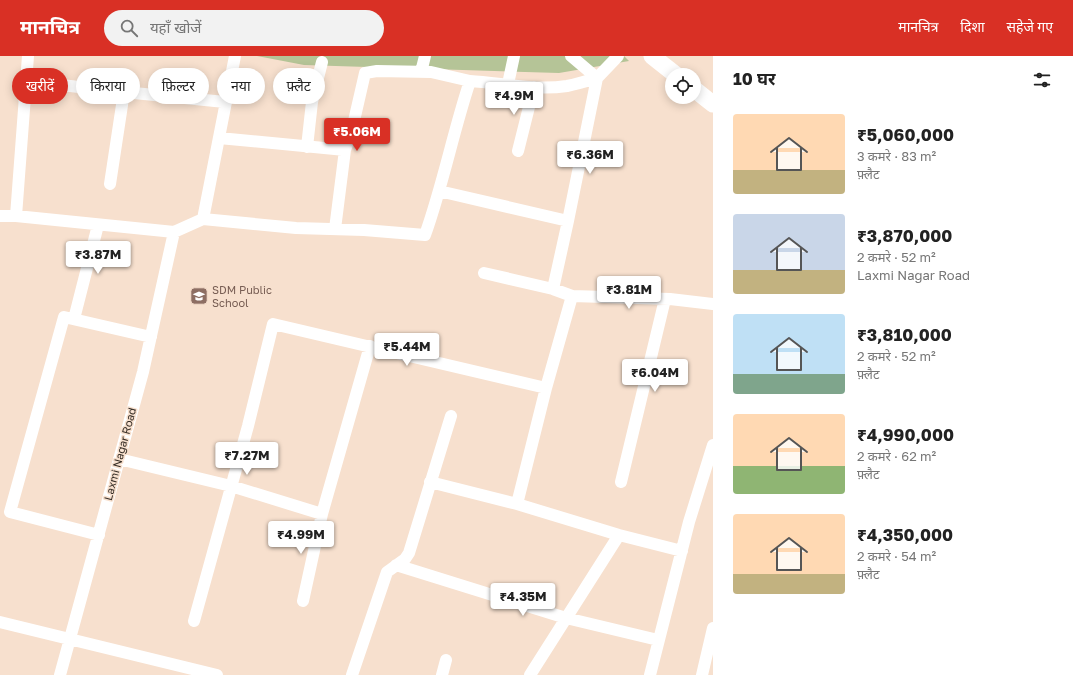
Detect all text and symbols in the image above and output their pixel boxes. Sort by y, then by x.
search box [104,10,384,46]
text: मानचित्र [20,15,80,38]
icon: search [118,17,140,39]
text: यहाँ खोजें [150,18,201,36]
text: मानचित्र [898,18,938,35]
text: दिशा [960,18,985,35]
text: सहेजे गए [1007,18,1053,35]
chip: खरीदें [12,68,68,104]
chip: किराया [76,68,140,104]
chip: फ़िल्टर [148,68,209,104]
chip: नया [217,68,265,104]
chip: फ़्लैट [273,68,325,104]
map controls [665,68,701,104]
button: locate [665,68,701,104]
text: 10 घर [733,68,776,89]
icon: filters [1031,69,1053,91]
pin: ₹4.9M [486,82,542,116]
text: ₹4.9M [494,87,534,103]
pin: ₹5.06M [324,118,390,152]
text: ₹5.06M [333,123,381,139]
text: ₹5,060,000 [857,124,954,145]
icon: home [765,130,813,178]
pin: ₹6.36M [557,141,623,175]
text: ₹6.36M [566,146,614,162]
text: 3 कमरे · 83 m² [857,148,936,164]
text: फ़्लैट [857,166,880,182]
text: ₹3,870,000 [857,225,952,246]
icon: home [765,230,813,278]
pin: ₹3.87M [65,241,131,275]
text: ₹3.87M [75,246,121,262]
text: 2 कमरे · 52 m² [857,249,936,265]
text: Laxmi Nagar Road [857,267,970,283]
pin: ₹3.81M [596,276,662,310]
text: ₹3.81M [606,281,652,297]
place label: SDM Public School [212,283,272,309]
school or university icon: SDM Public School [189,286,209,306]
text: ₹3,810,000 [857,324,952,345]
icon: home [765,330,813,378]
pin: ₹5.44M [374,333,440,367]
text: ₹5.44M [383,338,431,354]
text: 2 कमरे · 52 m² [857,348,936,364]
pin: ₹6.04M [622,359,688,393]
text: ₹6.04M [631,364,679,380]
text: फ़्लैट [857,366,880,382]
street label: Laxmi Nagar Road [101,406,138,502]
text: ₹4,990,000 [857,424,954,445]
icon: home [765,430,813,478]
pin: ₹7.27M [214,442,280,476]
text: ₹7.27M [224,447,270,463]
text: 2 कमरे · 62 m² [857,448,936,464]
text: फ़्लैट [857,466,880,482]
pin: ₹4.99M [268,521,334,555]
text: ₹4,350,000 [857,524,953,545]
text: ₹4.99M [277,526,325,542]
icon: home [765,530,813,578]
text: 2 कमरे · 54 m² [857,548,936,564]
text: फ़्लैट [857,566,880,582]
pin: ₹4.35M [490,583,556,617]
text: ₹4.35M [499,588,547,604]

